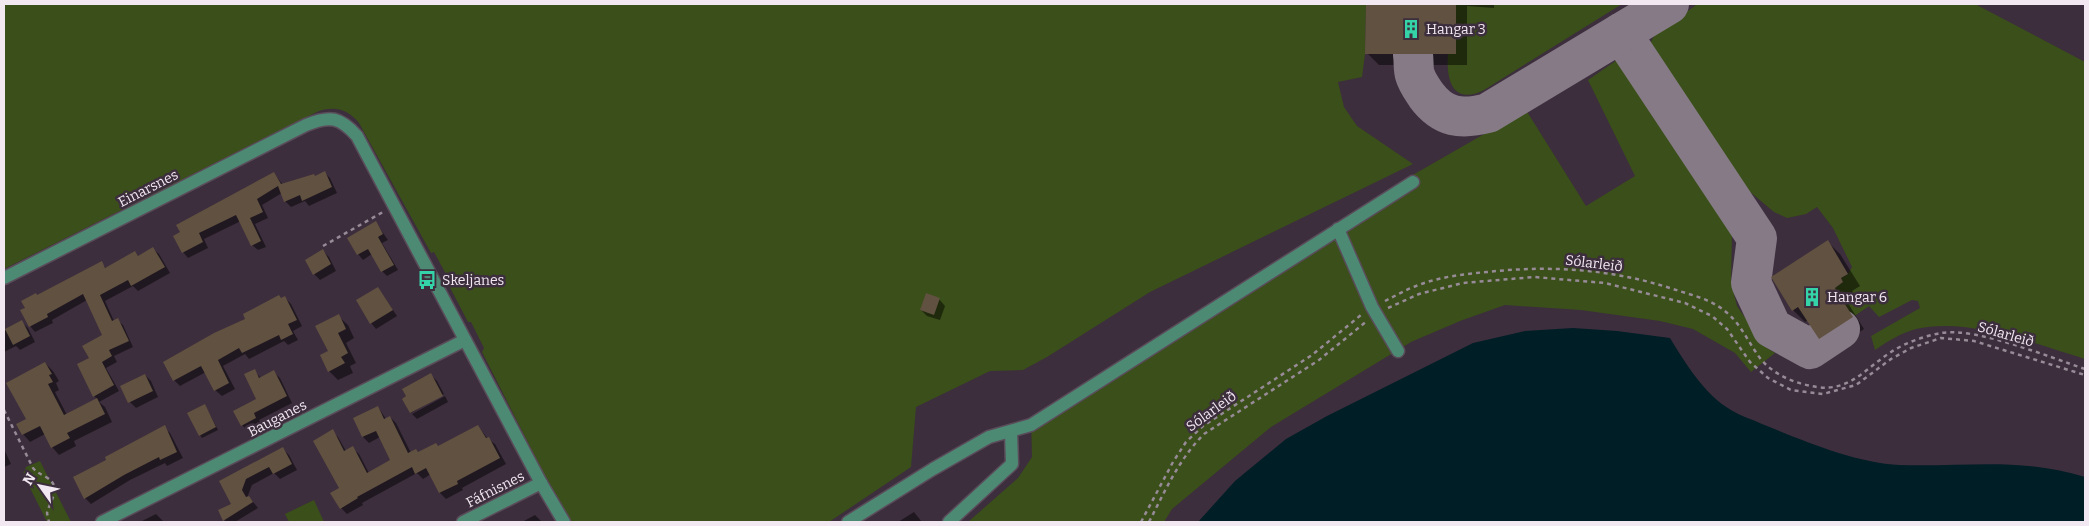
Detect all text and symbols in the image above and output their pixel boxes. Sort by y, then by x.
building icon: Hangar 3 [1400,18,1422,40]
place label: Hangar 3 [1426,21,1486,38]
street label: Einarsnes [115,166,181,211]
street label: Sólarleið [1564,252,1624,275]
bus stop icon: Skeljanes [416,269,438,291]
place label: Skeljanes [442,272,504,289]
building icon: Hangar 6 [1801,286,1823,308]
place label: Hangar 6 [1827,289,1887,306]
street label: Sólarleið [1976,318,2036,351]
street label: Sólarleið [1183,388,1240,435]
street label: Bauganes [245,396,309,440]
north arrow [15,461,65,511]
street label: Fáfnisnes [463,468,527,511]
text: N [19,470,40,488]

